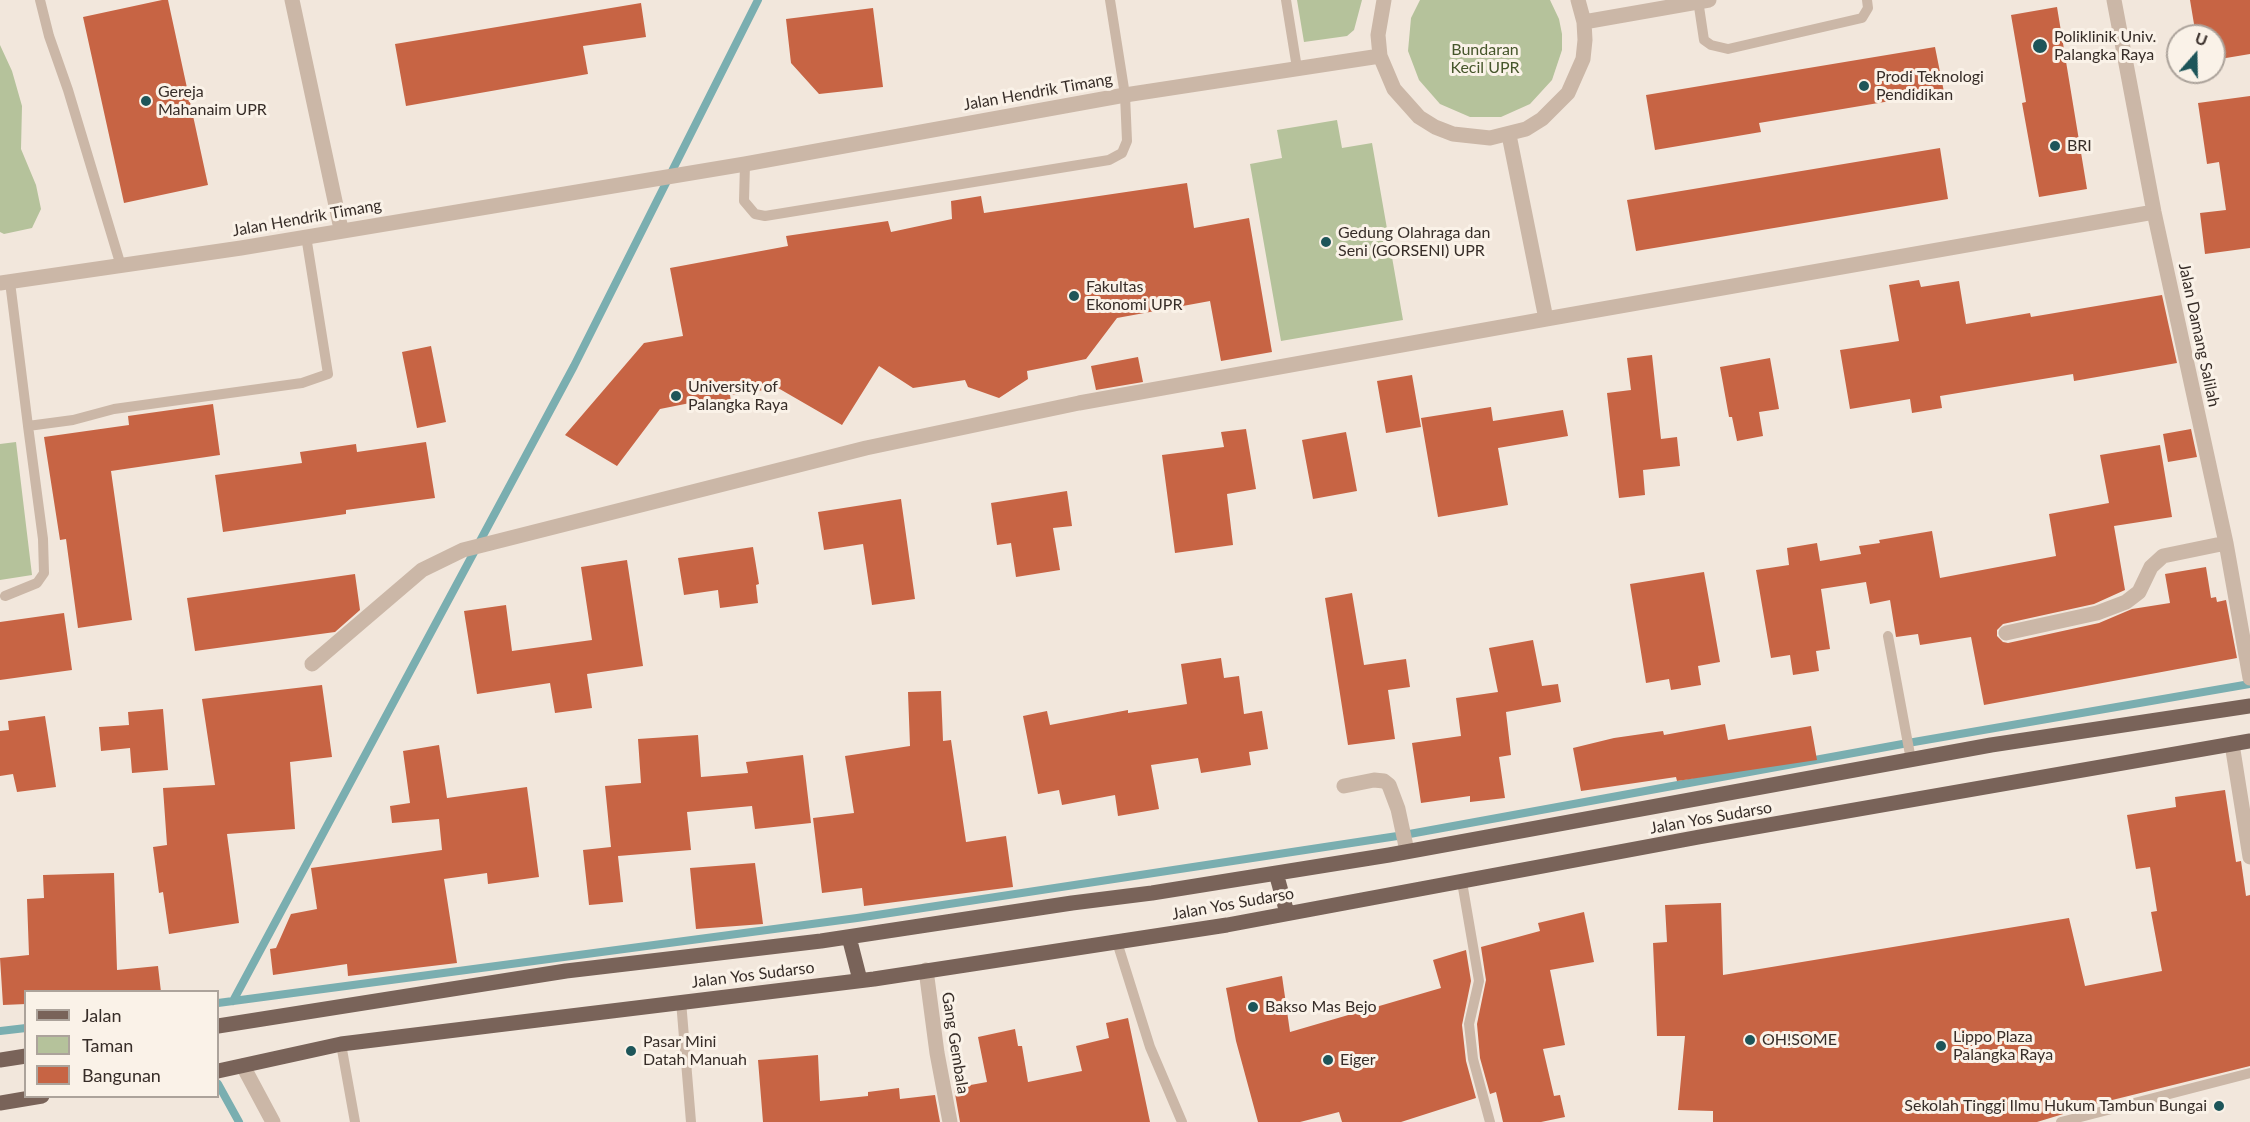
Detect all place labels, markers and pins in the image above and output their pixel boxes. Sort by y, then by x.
place label: Poliklinik Univ. Palangka Raya [2054,27,2156,65]
marker: Poliklinik Univ. Palangka Raya [2031,37,2049,55]
place label: Prodi Teknologi Pendidikan [1876,67,1984,105]
marker: Prodi Teknologi Pendidikan [1857,79,1871,93]
place label: Gereja Mahanaim UPR [158,82,267,120]
marker: Gereja Mahanaim UPR [139,94,153,108]
place label: BRI [2067,136,2092,156]
marker: BRI [2048,139,2062,153]
place label: Gedung Olahraga dan Seni (GORSENI) UPR [1338,223,1490,261]
marker: Gedung Olahraga dan Seni (GORSENI) UPR [1319,235,1333,249]
place label: Fakultas Ekonomi UPR [1086,277,1182,315]
marker: Fakultas Ekonomi UPR [1067,289,1081,303]
place label: University of Palangka Raya [688,377,788,415]
marker: University of Palangka Raya [669,389,683,403]
place label: Bakso Mas Bejo [1265,997,1377,1017]
marker: Bakso Mas Bejo [1246,1000,1260,1014]
place label: Lippo Plaza Palangka Raya [1953,1027,2053,1065]
place label: OH!SOME [1762,1030,1837,1050]
place label: Pasar Mini Datah Manuah [643,1032,747,1070]
marker: OH!SOME [1743,1033,1757,1047]
marker: Lippo Plaza Palangka Raya [1934,1039,1948,1053]
marker: Pasar Mini Datah Manuah [624,1044,638,1058]
place label: Eiger [1340,1050,1376,1070]
marker: Eiger [1321,1053,1335,1067]
place label: Sekolah Tinggi Ilmu Hukum Tambun Bungai [1904,1096,2207,1116]
marker: Sekolah Tinggi Ilmu Hukum Tambun Bungai [2212,1099,2226,1113]

